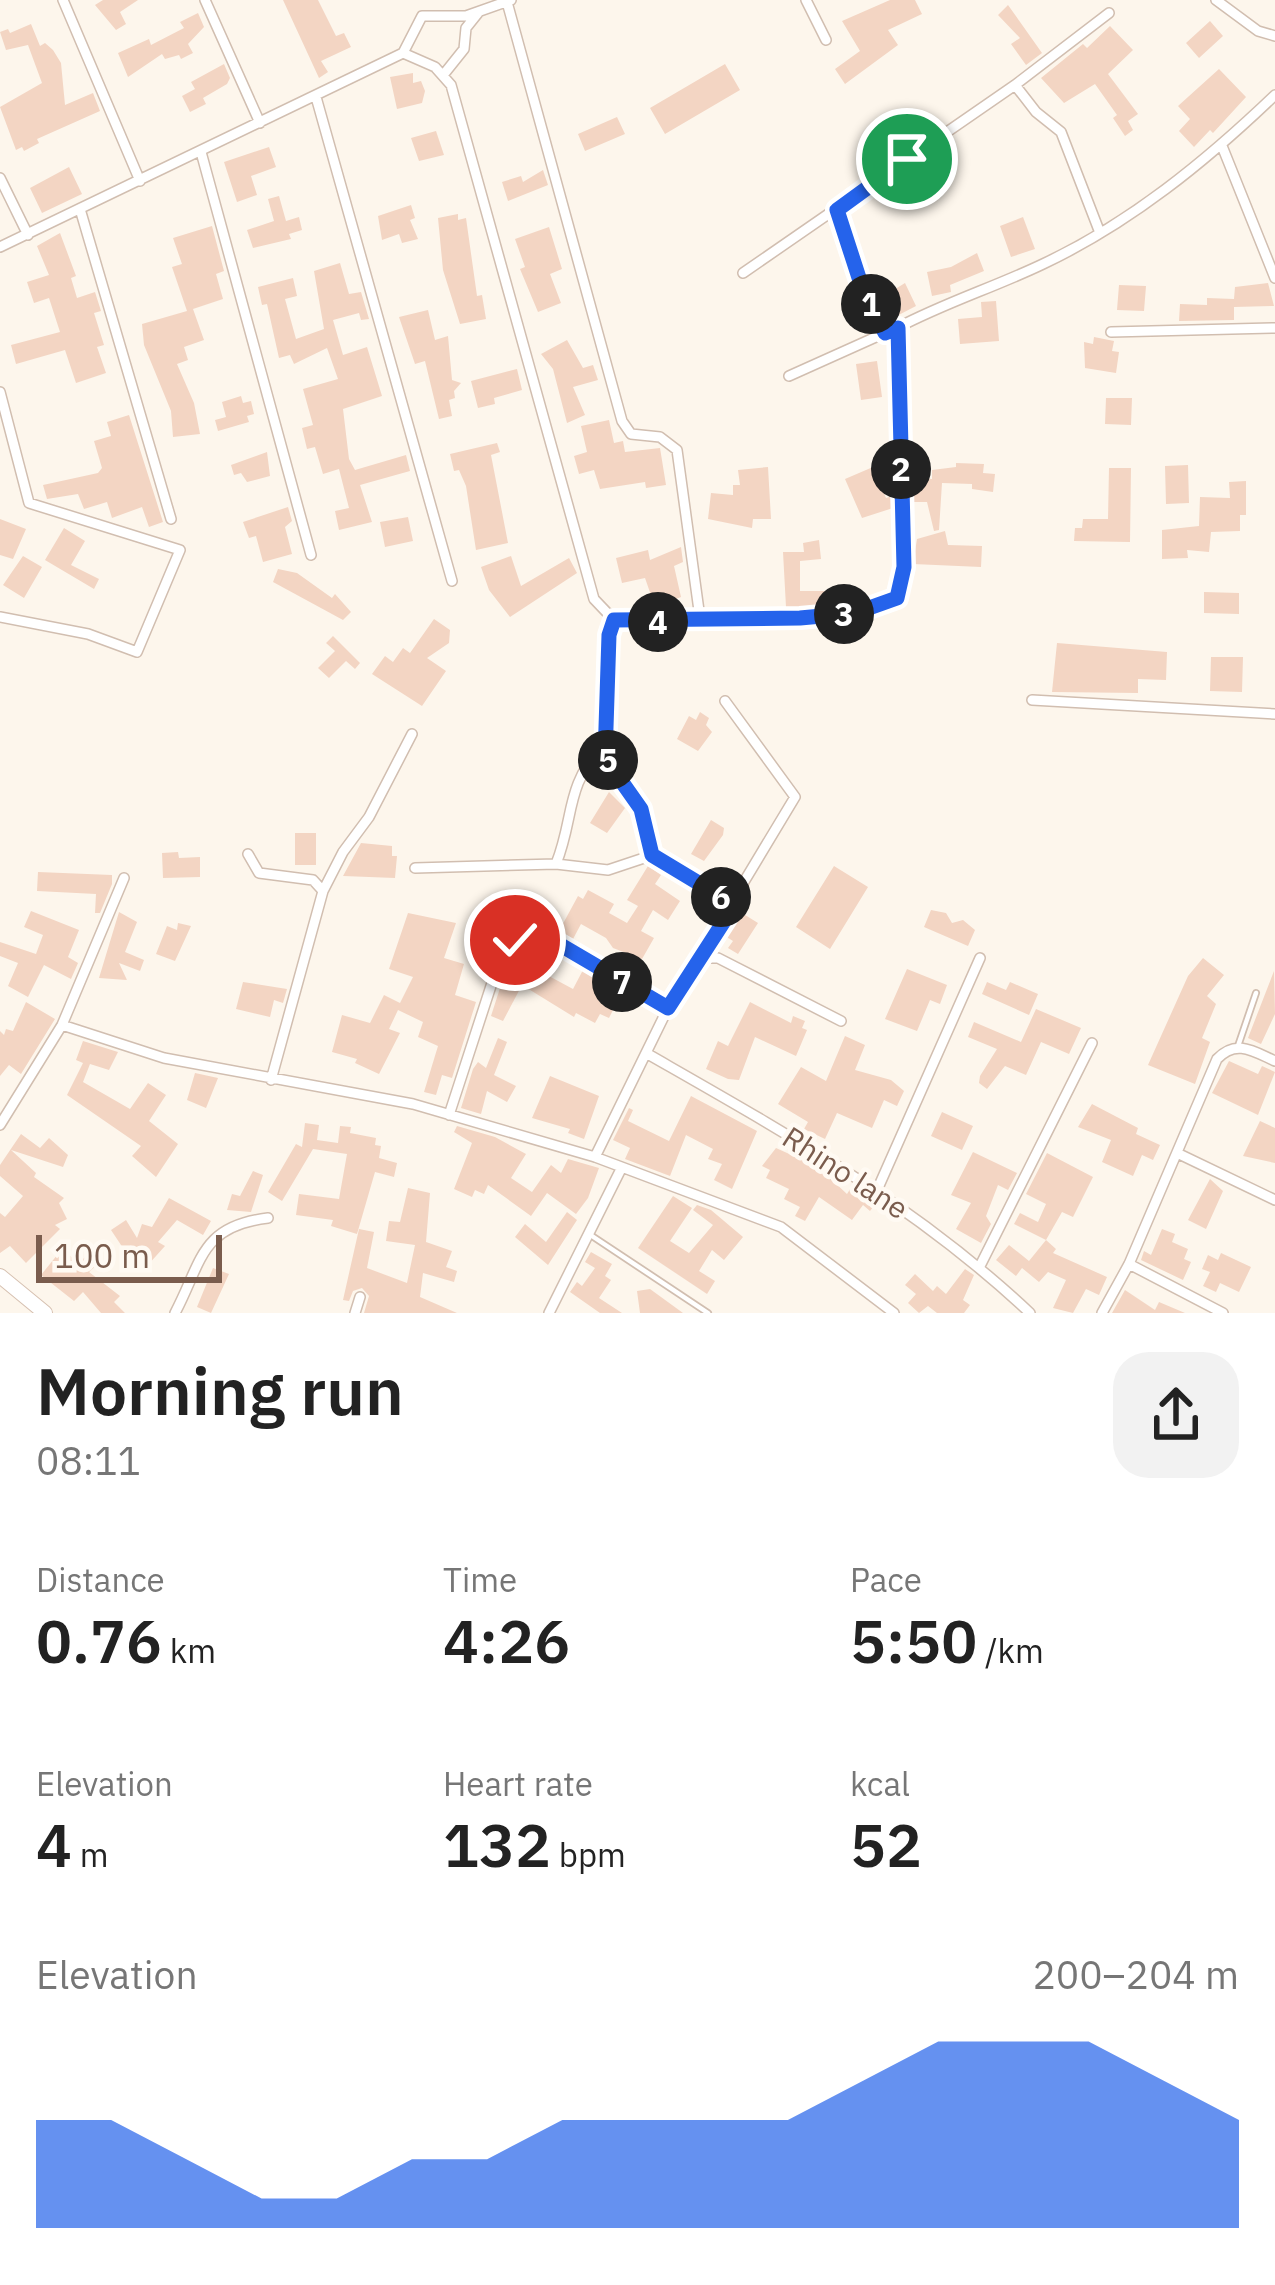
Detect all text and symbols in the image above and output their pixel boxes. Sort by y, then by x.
pin [856,108,958,210]
icon: arrive [874,126,940,192]
pin: 1 [841,274,901,334]
text: 1 [861,282,881,325]
pin: 2 [871,439,931,499]
text: 2 [891,447,911,490]
pin: 3 [814,584,874,644]
pin: 4 [628,592,688,652]
text: 3 [834,592,854,635]
text: 4 [648,600,668,643]
pin: 5 [578,730,638,790]
text: 5 [598,738,618,781]
pin: 6 [691,867,751,927]
text: 6 [711,875,731,918]
pin [464,889,566,991]
icon: check [482,907,548,973]
pin: 7 [592,952,652,1012]
text: 7 [612,960,632,1003]
street label: Rhino lane [776,1117,916,1227]
scale bar [36,1229,222,1282]
text: 100 m [54,1234,150,1277]
text: Morning run [36,1347,404,1433]
button: share [1113,1352,1239,1478]
text: 08:11 [36,1435,141,1486]
text: Distance [36,1558,165,1601]
text: Time [443,1558,517,1601]
text: Pace [850,1558,922,1601]
text: 0.76 [36,1601,162,1680]
text: 4:26 [443,1601,570,1680]
text: 5:50 [850,1601,977,1680]
text: km [162,1629,216,1672]
text: /km [977,1629,1044,1672]
text: Elevation [36,1762,173,1805]
text: Heart rate [443,1762,593,1805]
text: kcal [850,1762,910,1805]
text: 4 [36,1805,72,1884]
text: 132 [443,1805,551,1884]
text: 52 [850,1805,922,1884]
text: m [72,1833,109,1876]
text: bpm [551,1833,626,1876]
text: Elevation [36,1949,198,2000]
text: 200–204 m [1032,1949,1239,2000]

